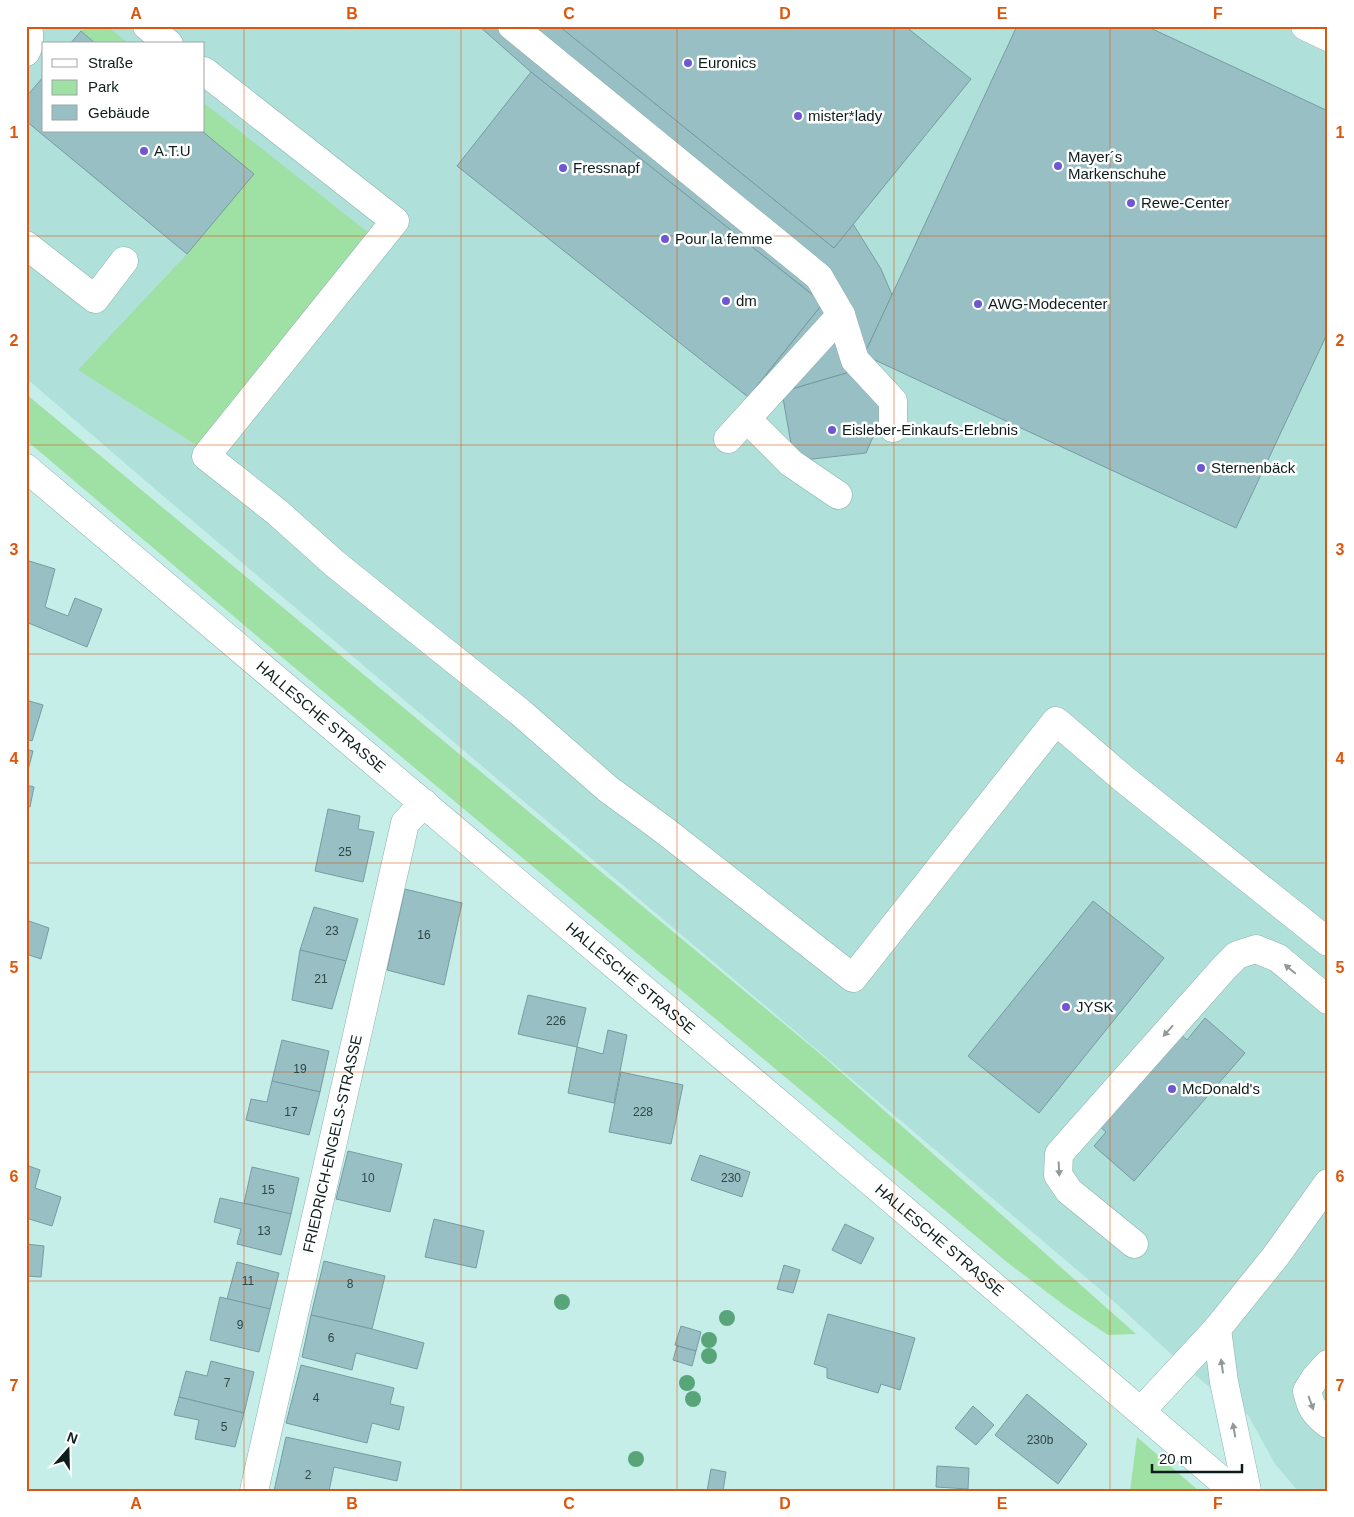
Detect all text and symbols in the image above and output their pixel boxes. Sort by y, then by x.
text: A [130,5,142,22]
text: B [346,5,358,22]
text: C [563,5,575,22]
text: D [779,5,791,22]
text: E [997,5,1008,22]
text: F [1213,5,1223,22]
legend [42,42,205,132]
text: Straße [88,54,133,71]
place label: Euronics [698,54,756,71]
marker: Euronics [682,57,694,69]
text: Park [88,78,119,95]
text: Gebäude [88,104,150,121]
place label: mister*lady [808,107,883,124]
marker: mister*lady [792,110,804,122]
text: 1 [10,124,19,141]
text: 1 [1336,124,1345,141]
place label: A.T.U [154,142,191,159]
marker: A.T.U [138,145,150,157]
place label: Mayer´s Markenschuhe [1068,148,1166,182]
place label: Fressnapf [573,159,641,176]
marker: Mayer´s Markenschuhe [1052,160,1064,172]
marker: Fressnapf [557,162,569,174]
place label: Rewe-Center [1141,194,1229,211]
marker: Rewe-Center [1125,197,1137,209]
place label: Pour la femme [675,230,773,247]
marker: Pour la femme [659,233,671,245]
place label: dm [736,292,757,309]
marker: dm [720,295,732,307]
place label: AWG-Modecenter [988,295,1107,312]
marker: AWG-Modecenter [972,298,984,310]
text: 2 [10,332,19,349]
text: 2 [1336,332,1345,349]
place label: Eisleber-Einkaufs-Erlebnis [842,421,1018,438]
marker: Eisleber-Einkaufs-Erlebnis [826,424,838,436]
place label: Sternenbäck [1211,459,1296,476]
marker: Sternenbäck [1195,462,1207,474]
text: 3 [10,541,19,558]
text: 3 [1336,541,1345,558]
street label: HALLESCHE STRASSE [253,657,389,776]
text: 4 [10,750,19,767]
text: 4 [1336,750,1345,767]
house number: 25 [338,845,352,859]
street label: HALLESCHE STRASSE [563,919,699,1037]
house number: 23 [325,924,339,938]
house number: 16 [417,928,431,942]
text: 5 [10,959,19,976]
text: 5 [1336,959,1345,976]
one-way arrow [1284,963,1297,974]
house number: 21 [314,972,328,986]
place label: JYSK [1076,998,1114,1015]
marker: JYSK [1060,1001,1072,1013]
house number: 226 [546,1014,566,1028]
one-way arrow [1163,1024,1174,1037]
street label: FRIEDRICH-ENGELS-STRASSE [299,1033,365,1254]
house number: 19 [293,1062,307,1076]
place label: McDonald's [1182,1080,1260,1097]
marker: McDonald's [1166,1083,1178,1095]
house number: 17 [284,1105,298,1119]
house number: 228 [633,1105,653,1119]
one-way arrow [1055,1161,1063,1177]
text: 6 [10,1168,19,1185]
text: 6 [1336,1168,1345,1185]
house number: 10 [361,1171,375,1185]
house number: 230 [721,1171,741,1185]
street label: HALLESCHE STRASSE [872,1180,1007,1299]
house number: 15 [261,1183,275,1197]
house number: 13 [257,1224,271,1238]
house number: 11 [242,1274,255,1288]
house number: 8 [347,1277,354,1291]
house number: 9 [237,1318,244,1332]
house number: 6 [328,1331,335,1345]
one-way arrow [1218,1358,1226,1374]
house number: 7 [224,1376,231,1390]
text: 7 [10,1377,19,1394]
text: 7 [1336,1377,1345,1394]
house number: 4 [313,1391,320,1405]
one-way arrow [1307,1396,1315,1411]
house number: 5 [221,1420,228,1434]
one-way arrow [1230,1422,1238,1437]
north arrow [42,1424,92,1474]
text: N [65,1429,80,1447]
house number: 230b [1027,1433,1054,1447]
scale bar [1152,1442,1242,1474]
text: 20 m [1159,1450,1192,1467]
house number: 2 [305,1468,312,1482]
text: A [130,1495,142,1512]
text: B [346,1495,358,1512]
text: C [563,1495,575,1512]
text: D [779,1495,791,1512]
text: E [997,1495,1008,1512]
text: F [1213,1495,1223,1512]

